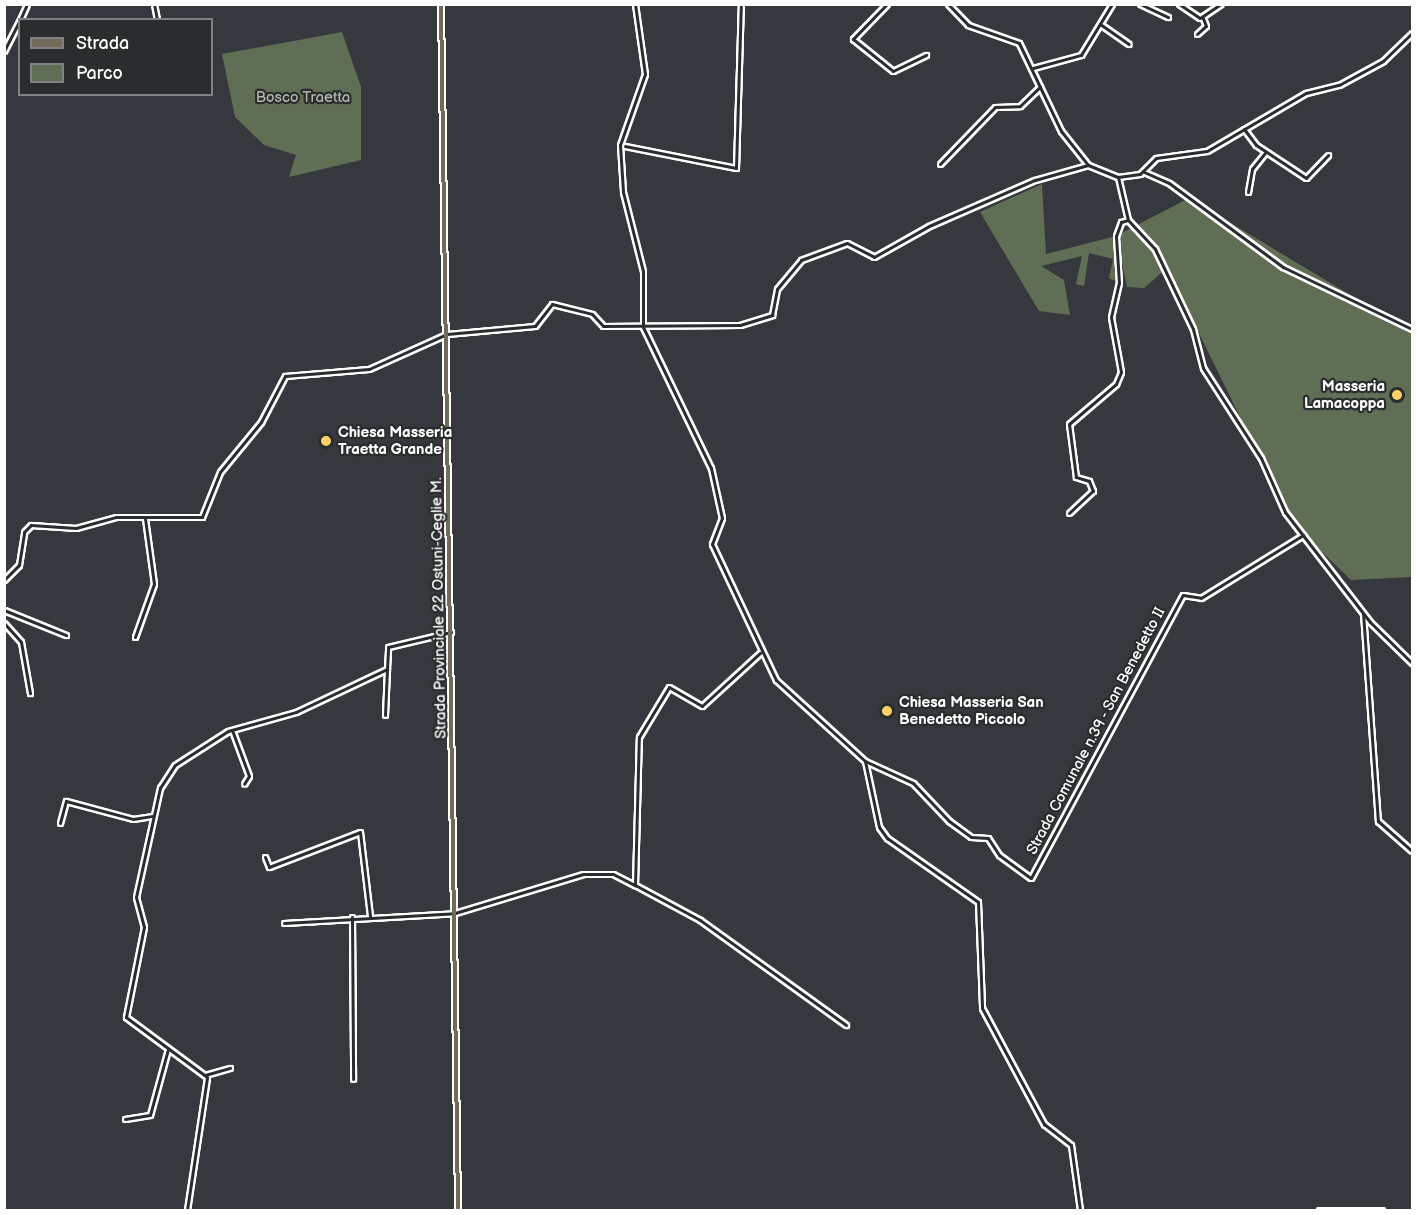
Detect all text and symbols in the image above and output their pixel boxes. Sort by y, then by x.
legend [18,18,213,96]
text: Strada [76,33,129,54]
text: Parco [76,63,123,84]
park label: Bosco Traetta [256,89,350,107]
place label: Masseria Lamacoppa [1304,377,1385,412]
marker: Masseria Lamacoppa [1390,388,1404,402]
place label: Chiesa Masseria Traetta Grande [338,423,452,458]
marker: Chiesa Masseria Traetta Grande [319,434,333,448]
street label: Strada Provinciale 22 Ostuni-Ceglie M. [428,477,450,739]
street label: Strada Comunale n.39 - San Benedetto II [1023,604,1169,858]
place label: Chiesa Masseria San Benedetto Piccolo [899,693,1044,728]
marker: Chiesa Masseria San Benedetto Piccolo [880,704,894,718]

